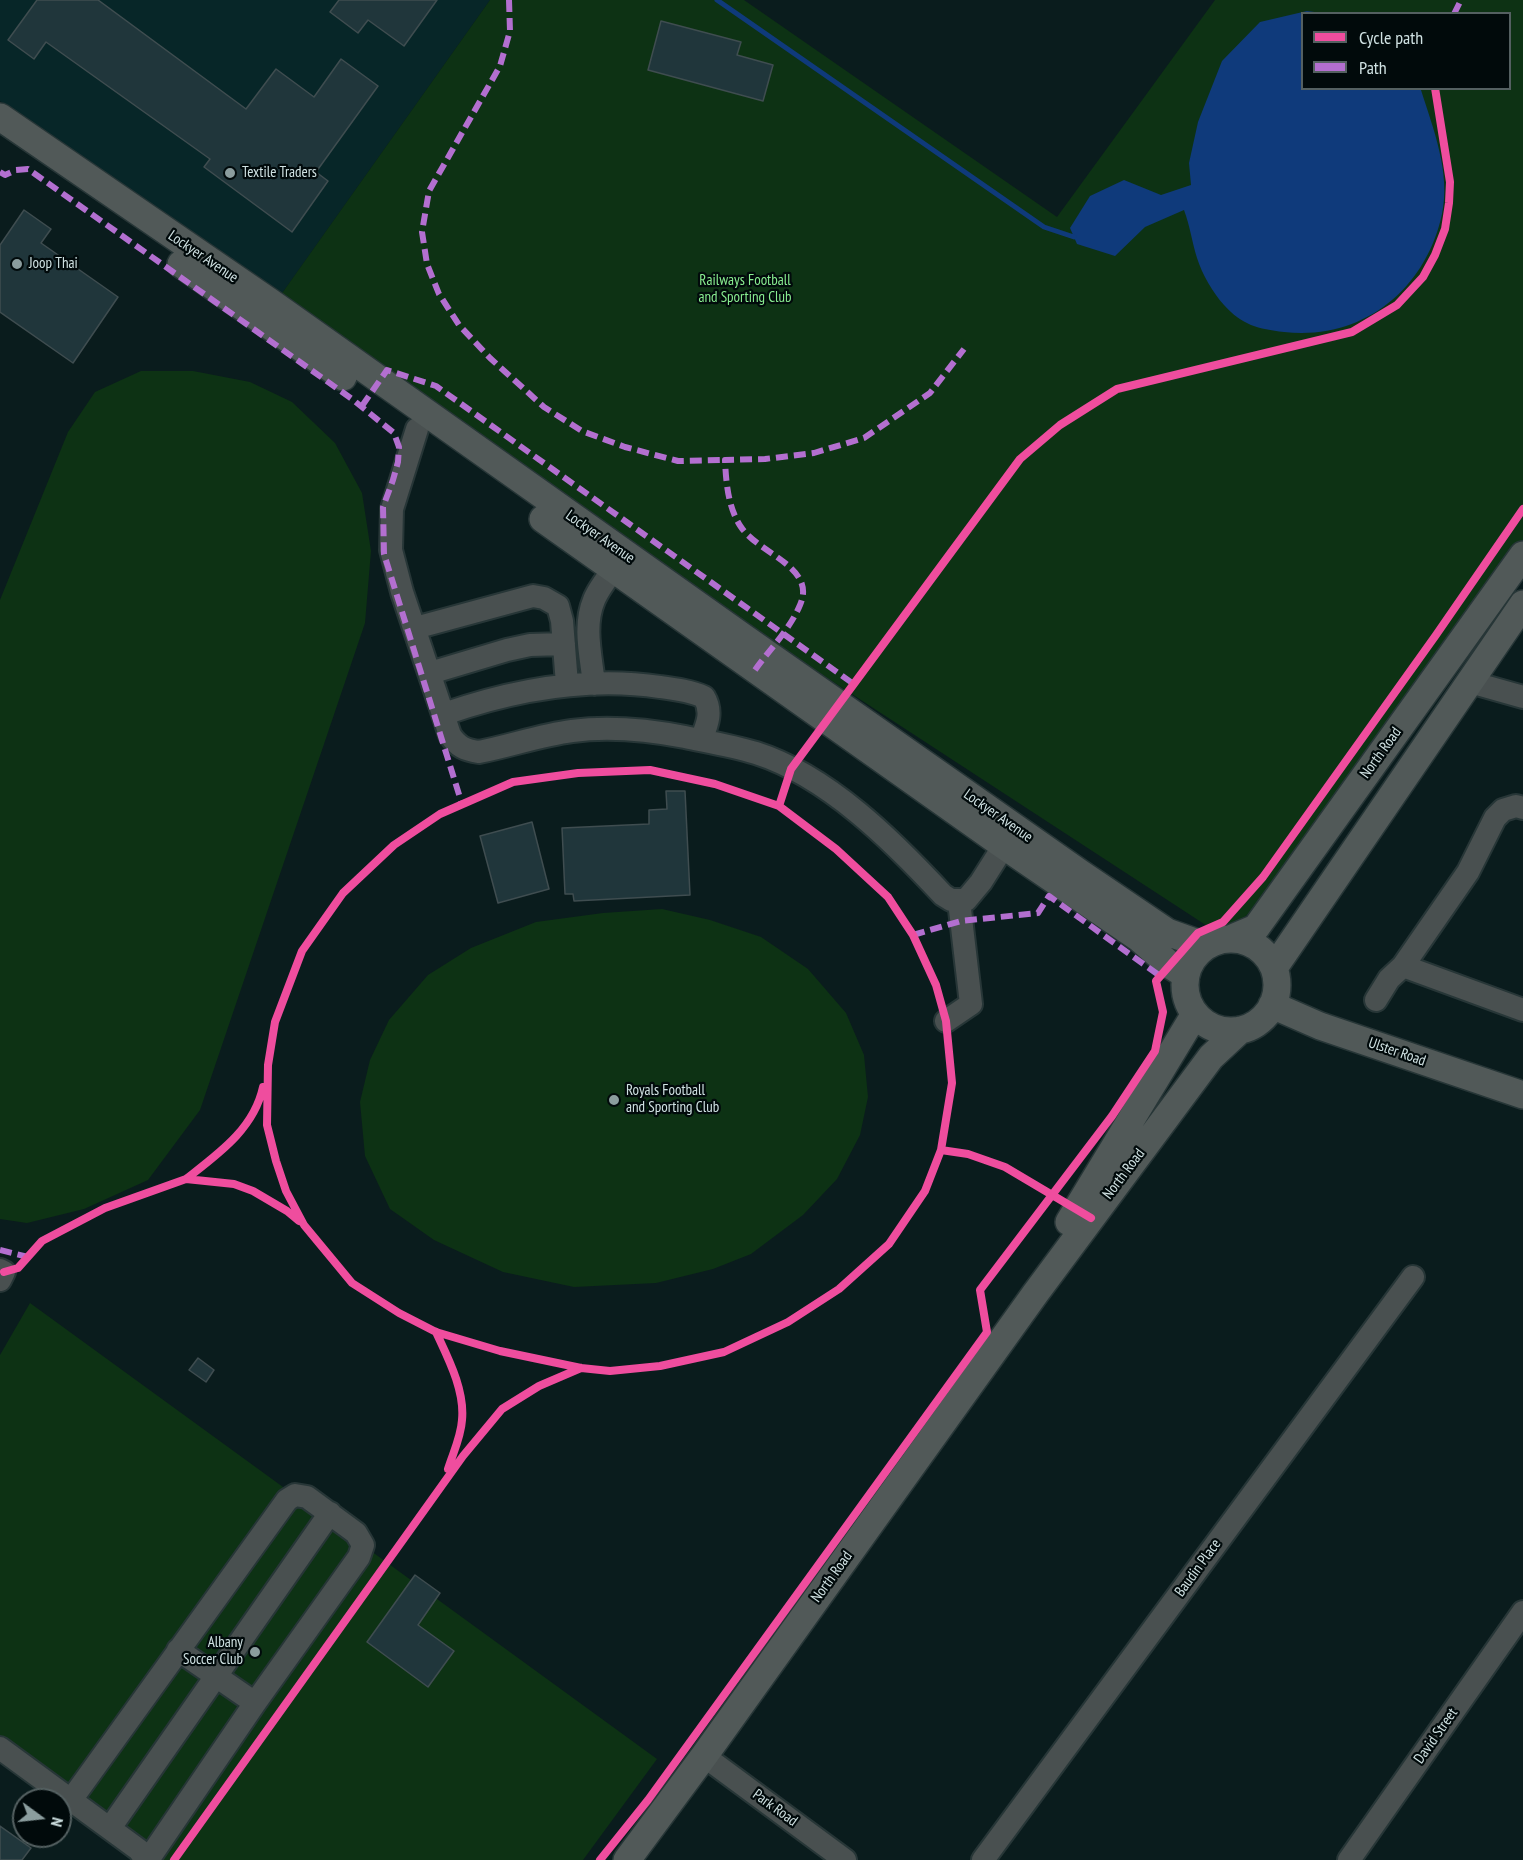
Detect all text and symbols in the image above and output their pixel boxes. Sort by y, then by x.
legend [1301,12,1511,90]
text: Cycle path [1359,26,1423,49]
text: Path [1359,56,1387,79]
place label: Textile Traders [242,164,317,182]
marker: Textile Traders [223,166,237,180]
street label: Lockyer Avenue [165,227,241,287]
place label: Joop Thai [29,255,78,273]
marker: Joop Thai [10,257,24,271]
park label: Railways Football and Sporting Club [698,272,792,307]
street label: Lockyer Avenue [562,507,638,567]
street label: North Road [1357,724,1405,782]
street label: Lockyer Avenue [960,786,1036,846]
street label: Ulster Road [1366,1034,1428,1070]
place label: Royals Football and Sporting Club [626,1082,719,1117]
marker: Royals Football and Sporting Club [607,1093,621,1107]
street label: North Road [1099,1145,1149,1203]
street label: Baudin Place [1171,1536,1225,1600]
street label: North Road [808,1548,856,1606]
place label: Albany Soccer Club [183,1634,243,1669]
marker: Albany Soccer Club [248,1645,262,1659]
street label: David Street [1410,1705,1462,1767]
street label: Park Road [749,1786,801,1830]
north arrow [12,1788,72,1848]
text: N [47,1815,68,1829]

